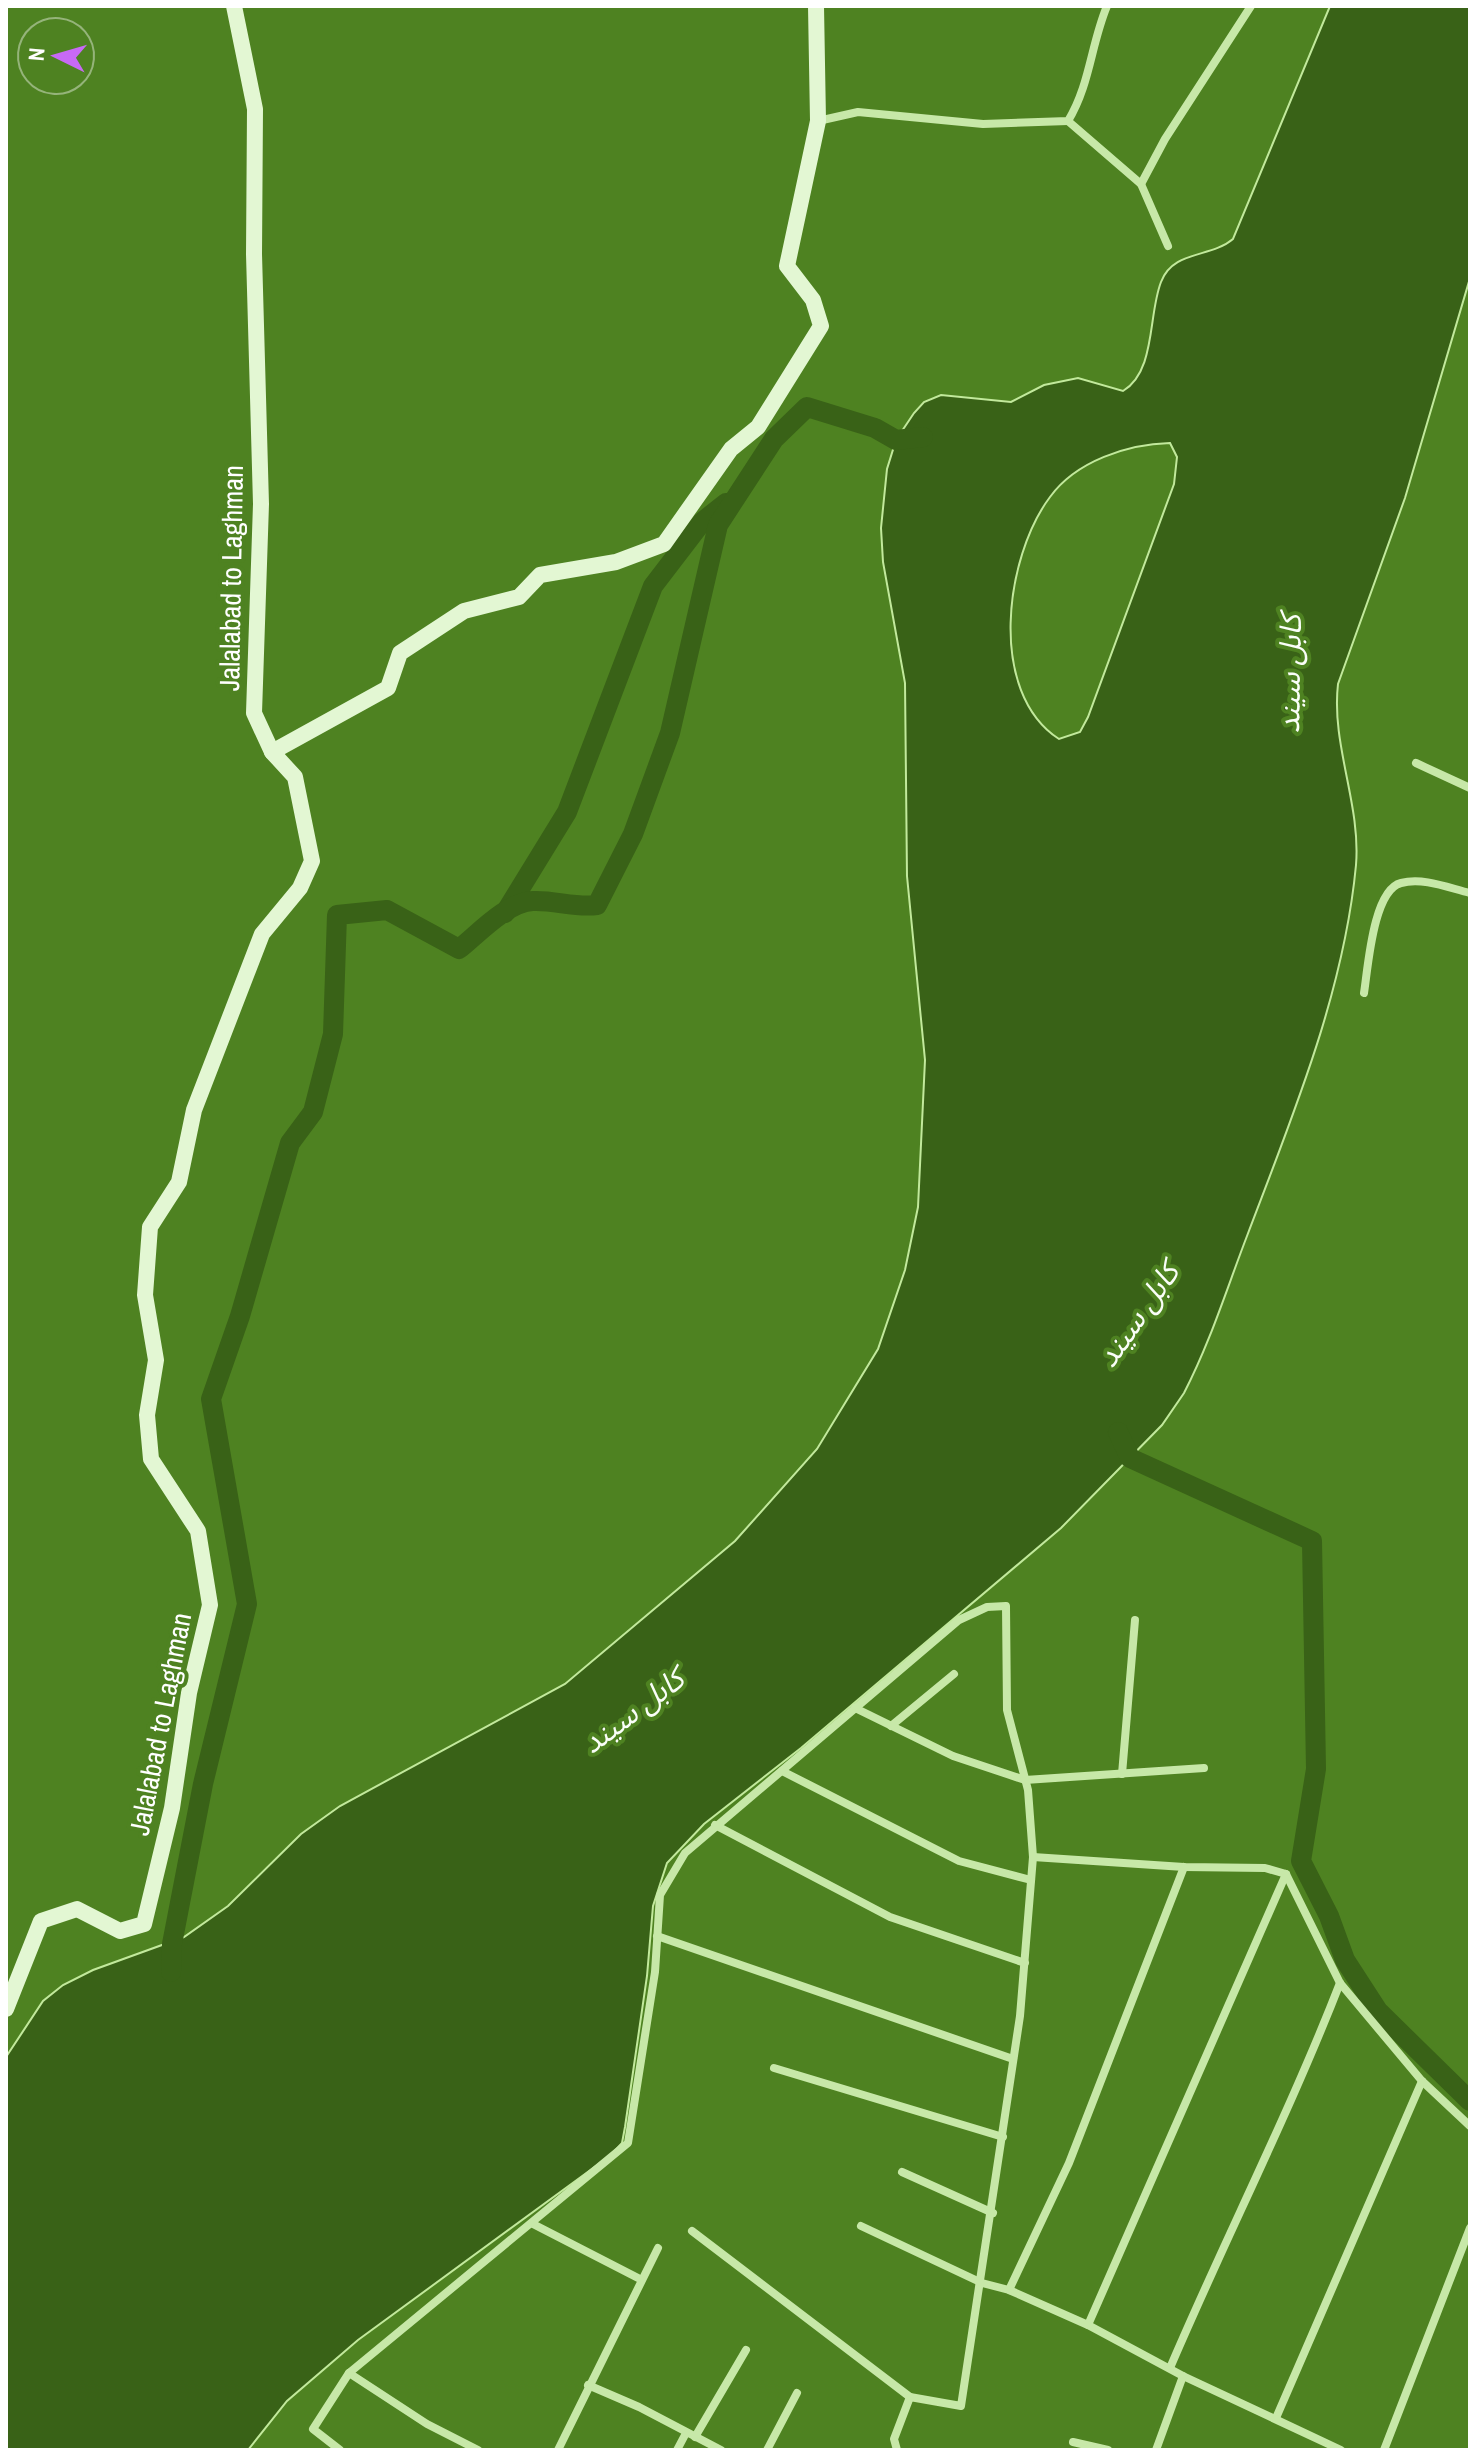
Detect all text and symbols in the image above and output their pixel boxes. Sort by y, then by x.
north arrow [16,16,96,96]
text: N [21,46,52,62]
street label: Jalalabad to Laghman [210,465,252,691]
water label: کابل سيند [1268,609,1310,734]
water label: کابل سيند [1087,1250,1191,1375]
street label: Jalalabad to Laghman [120,1609,200,1839]
water label: کابل سيند [573,1655,696,1762]

